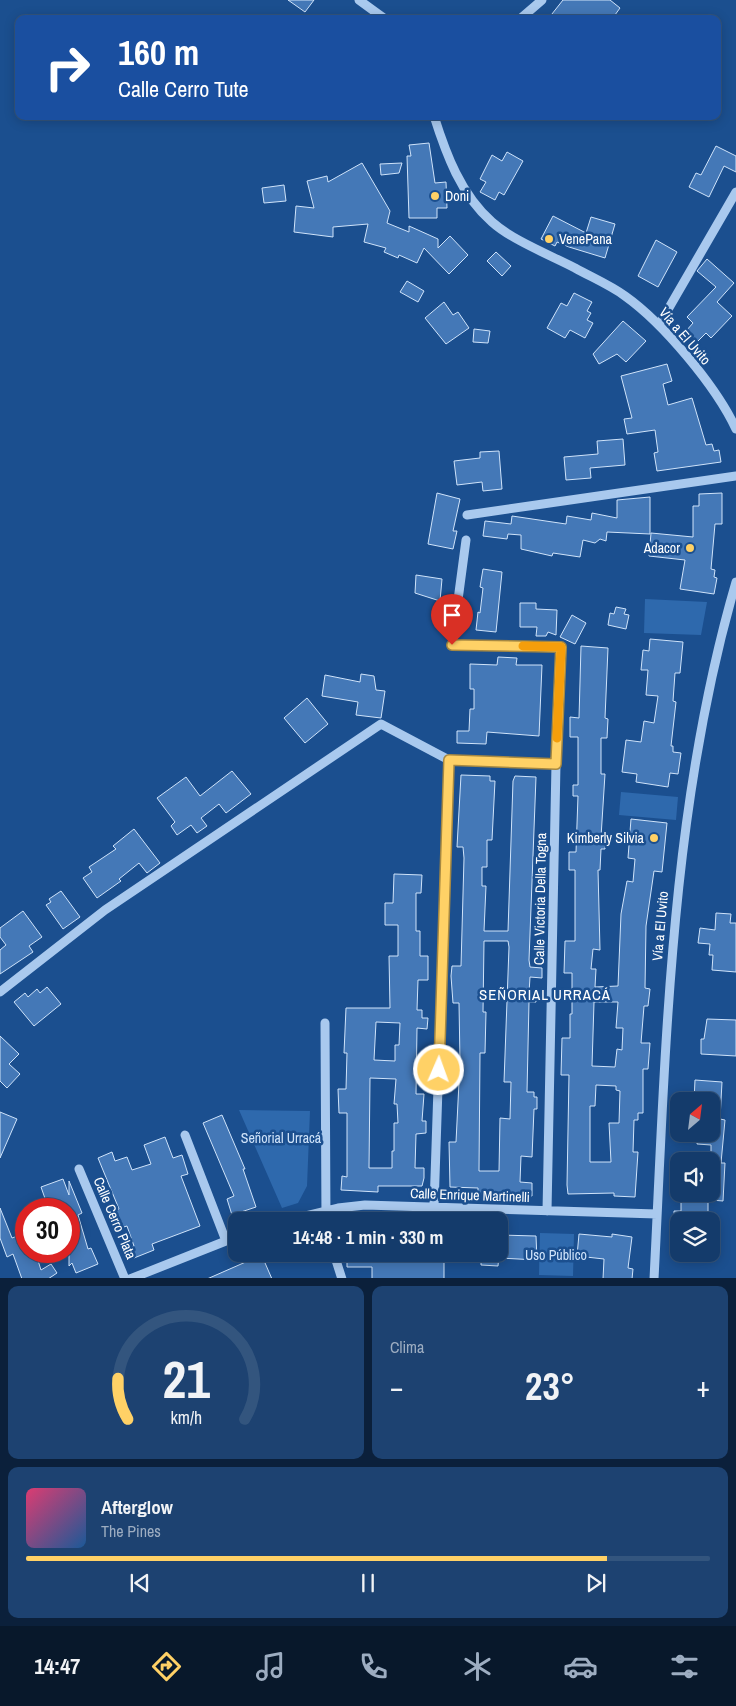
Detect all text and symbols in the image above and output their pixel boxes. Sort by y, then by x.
text: 160 m [118,29,199,76]
icon: right [35,35,100,100]
text: Calle Cerro Tute [118,74,248,104]
place label: Doni [445,187,469,205]
marker: Doni [429,190,441,202]
place label: VenePana [559,230,613,248]
marker: VenePana [543,233,555,245]
street label: Vía a El Uvito [655,304,715,368]
place label: Adacor [643,539,680,557]
marker: Adacor [684,542,696,554]
pin [431,594,473,645]
icon: arrive [438,601,466,629]
place label: Kimberly Silvia [567,829,645,847]
street label: Calle Victoria Della Togna [530,832,550,965]
marker: Kimberly Silvia [648,832,660,844]
street label: Vía a El Uvito [648,890,672,962]
district label: SEÑORIAL URRACÁ [479,984,611,1005]
position arrow [412,1043,464,1095]
north arrow [670,1092,720,1142]
map controls [670,1092,720,1262]
park label: Señorial Urracá [241,1129,322,1147]
button: sound [670,1152,720,1202]
street label: Calle Cerro Plata [90,1174,141,1262]
street label: Calle Enrique Martinelli [410,1184,530,1206]
speed limit sign: 30 [15,1198,80,1263]
button: layers [670,1212,720,1262]
text: 14:48 · 1 min · 330 m [293,1224,443,1250]
park label: Uso Público [525,1246,587,1264]
text: Clima [390,1336,424,1358]
text: 21 [162,1344,210,1414]
text: 23° [525,1361,575,1412]
text: − [390,1368,403,1406]
text: + [697,1368,710,1406]
text: km/h [170,1406,202,1430]
text: Afterglow [101,1494,173,1520]
text: The Pines [101,1520,161,1542]
icon: previous [126,1569,154,1597]
icon: pause [354,1569,382,1597]
icon: next [582,1569,610,1597]
icon: directions [149,1649,184,1684]
icon: music [253,1649,288,1684]
icon: phone [356,1649,391,1684]
icon: climate [460,1649,495,1684]
icon: car [563,1649,598,1684]
icon: filters [667,1649,702,1684]
text: 14:47 [34,1651,80,1681]

